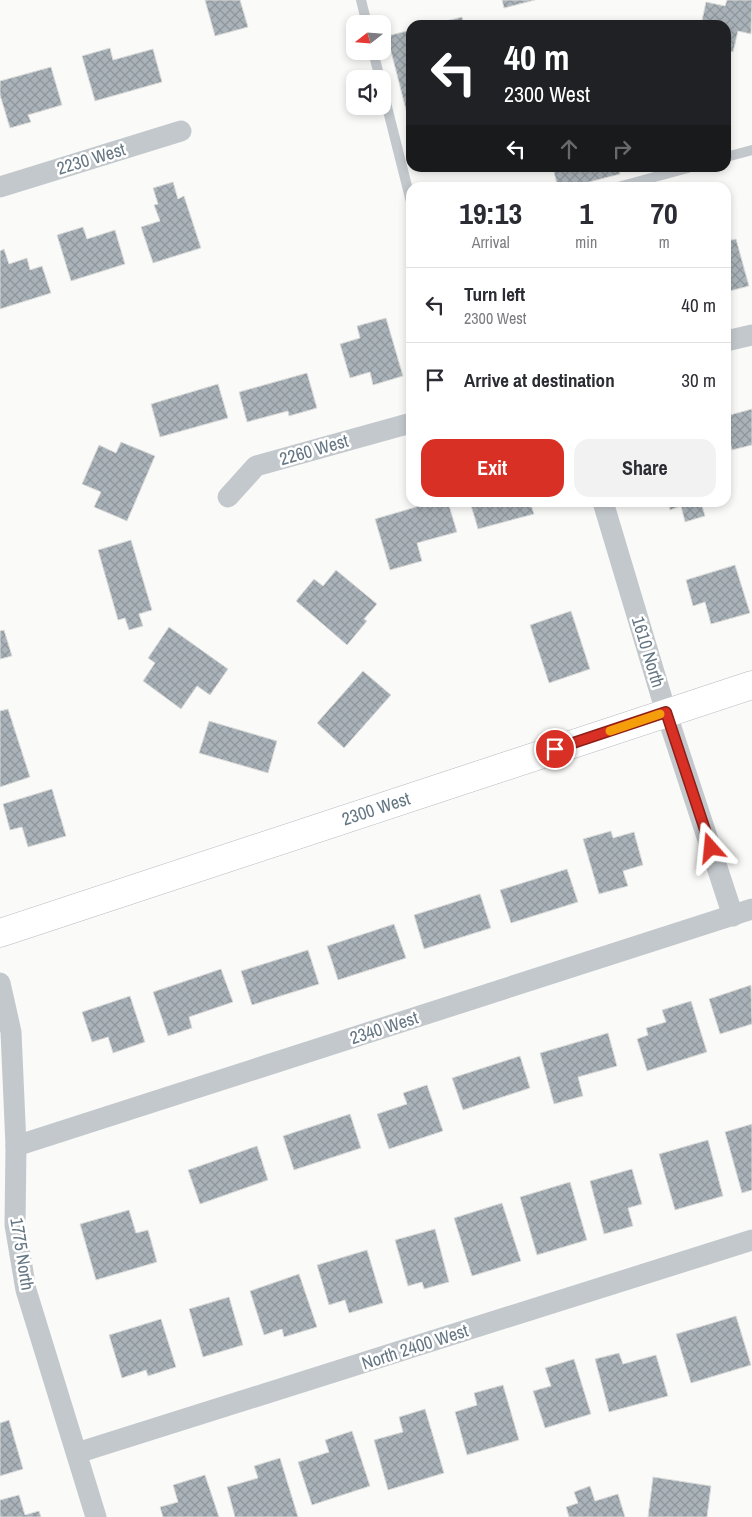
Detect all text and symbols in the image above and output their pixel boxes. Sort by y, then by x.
north arrow [346,15,391,60]
map controls [346,15,391,115]
text: 40 m [504,34,569,81]
icon: left [421,40,486,105]
button: sound [346,70,391,115]
text: 2300 West [504,79,590,109]
icon: left [502,135,530,163]
icon: ahead [555,135,583,163]
icon: right [608,135,636,163]
street label: 2230 West [54,136,128,181]
text: 19:13 [459,193,522,233]
text: 1 [579,193,593,233]
text: 70 [650,193,678,233]
text: Arrival [472,231,510,253]
text: min [575,231,597,253]
text: m [659,231,670,253]
text: Turn left [464,281,525,307]
icon: left [421,291,449,319]
text: 40 m [681,292,716,318]
text: 2300 West [464,307,527,329]
icon: arrive [421,366,449,394]
text: Arrive at destination [464,367,615,393]
text: 30 m [681,367,716,393]
street label: 2260 West [277,428,351,471]
button: Exit [421,439,564,497]
button: Share [574,439,716,497]
street label: 1610 North [626,613,671,690]
pin [534,728,576,770]
icon: arrive [541,735,569,763]
street label: 2300 West [339,786,413,831]
position arrow [684,821,736,873]
street label: 2340 West [347,1005,421,1050]
street label: 1775 North [4,1216,41,1292]
street label: North 2400 West [358,1318,471,1375]

